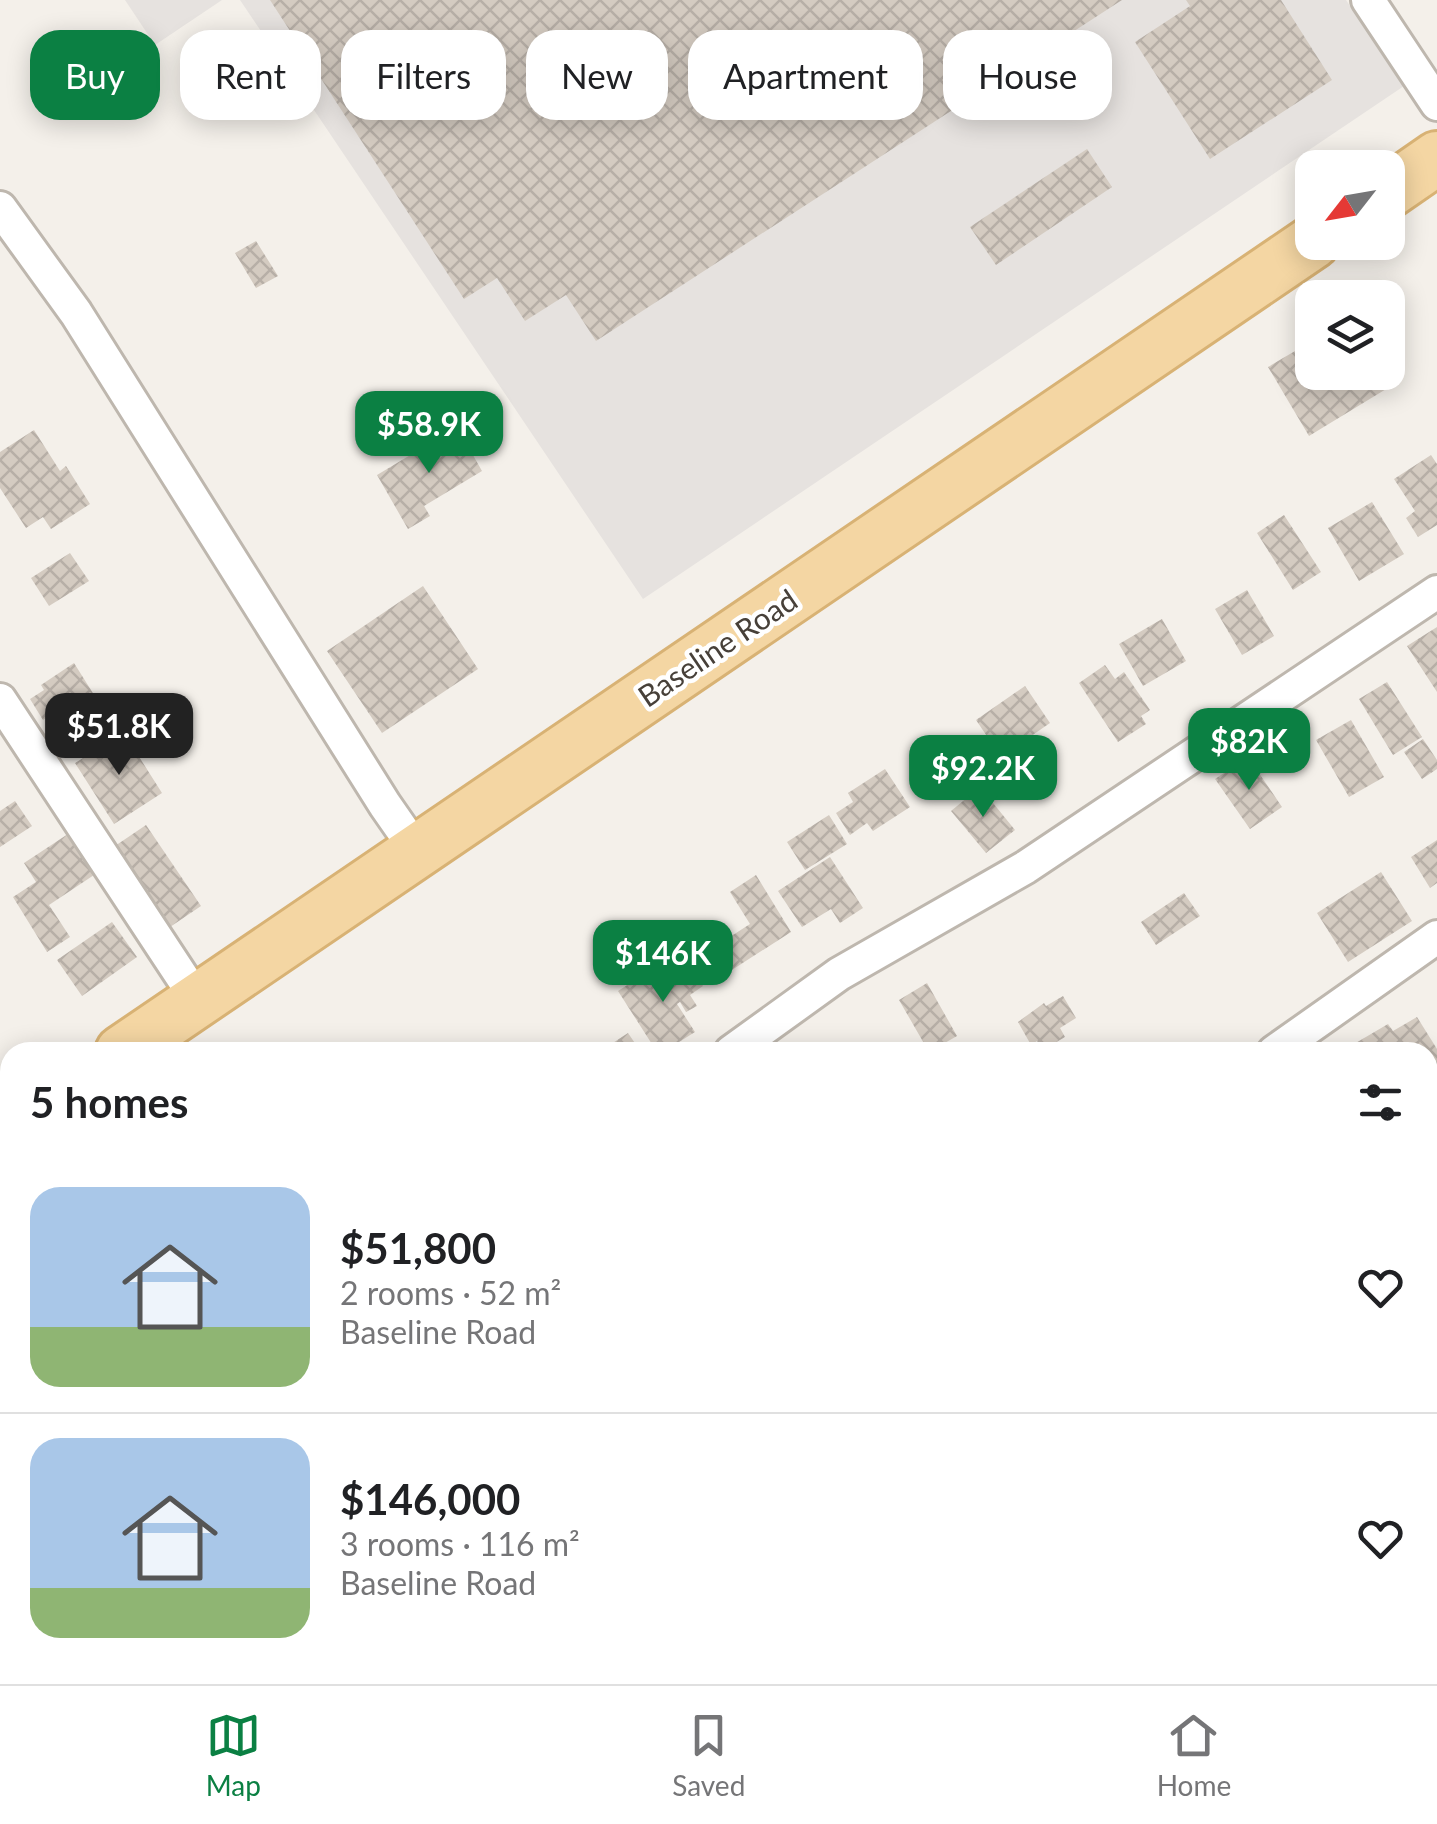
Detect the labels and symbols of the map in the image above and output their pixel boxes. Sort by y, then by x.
north arrow [1295,150,1405,260]
pin: $58.9K [348,391,510,476]
street label: Baseline Road [631,581,803,713]
pin: $51.8K [38,693,200,778]
pin: $82K [1190,708,1308,793]
pin: $92.2K [902,735,1064,820]
pin: $146K [593,920,733,1005]

